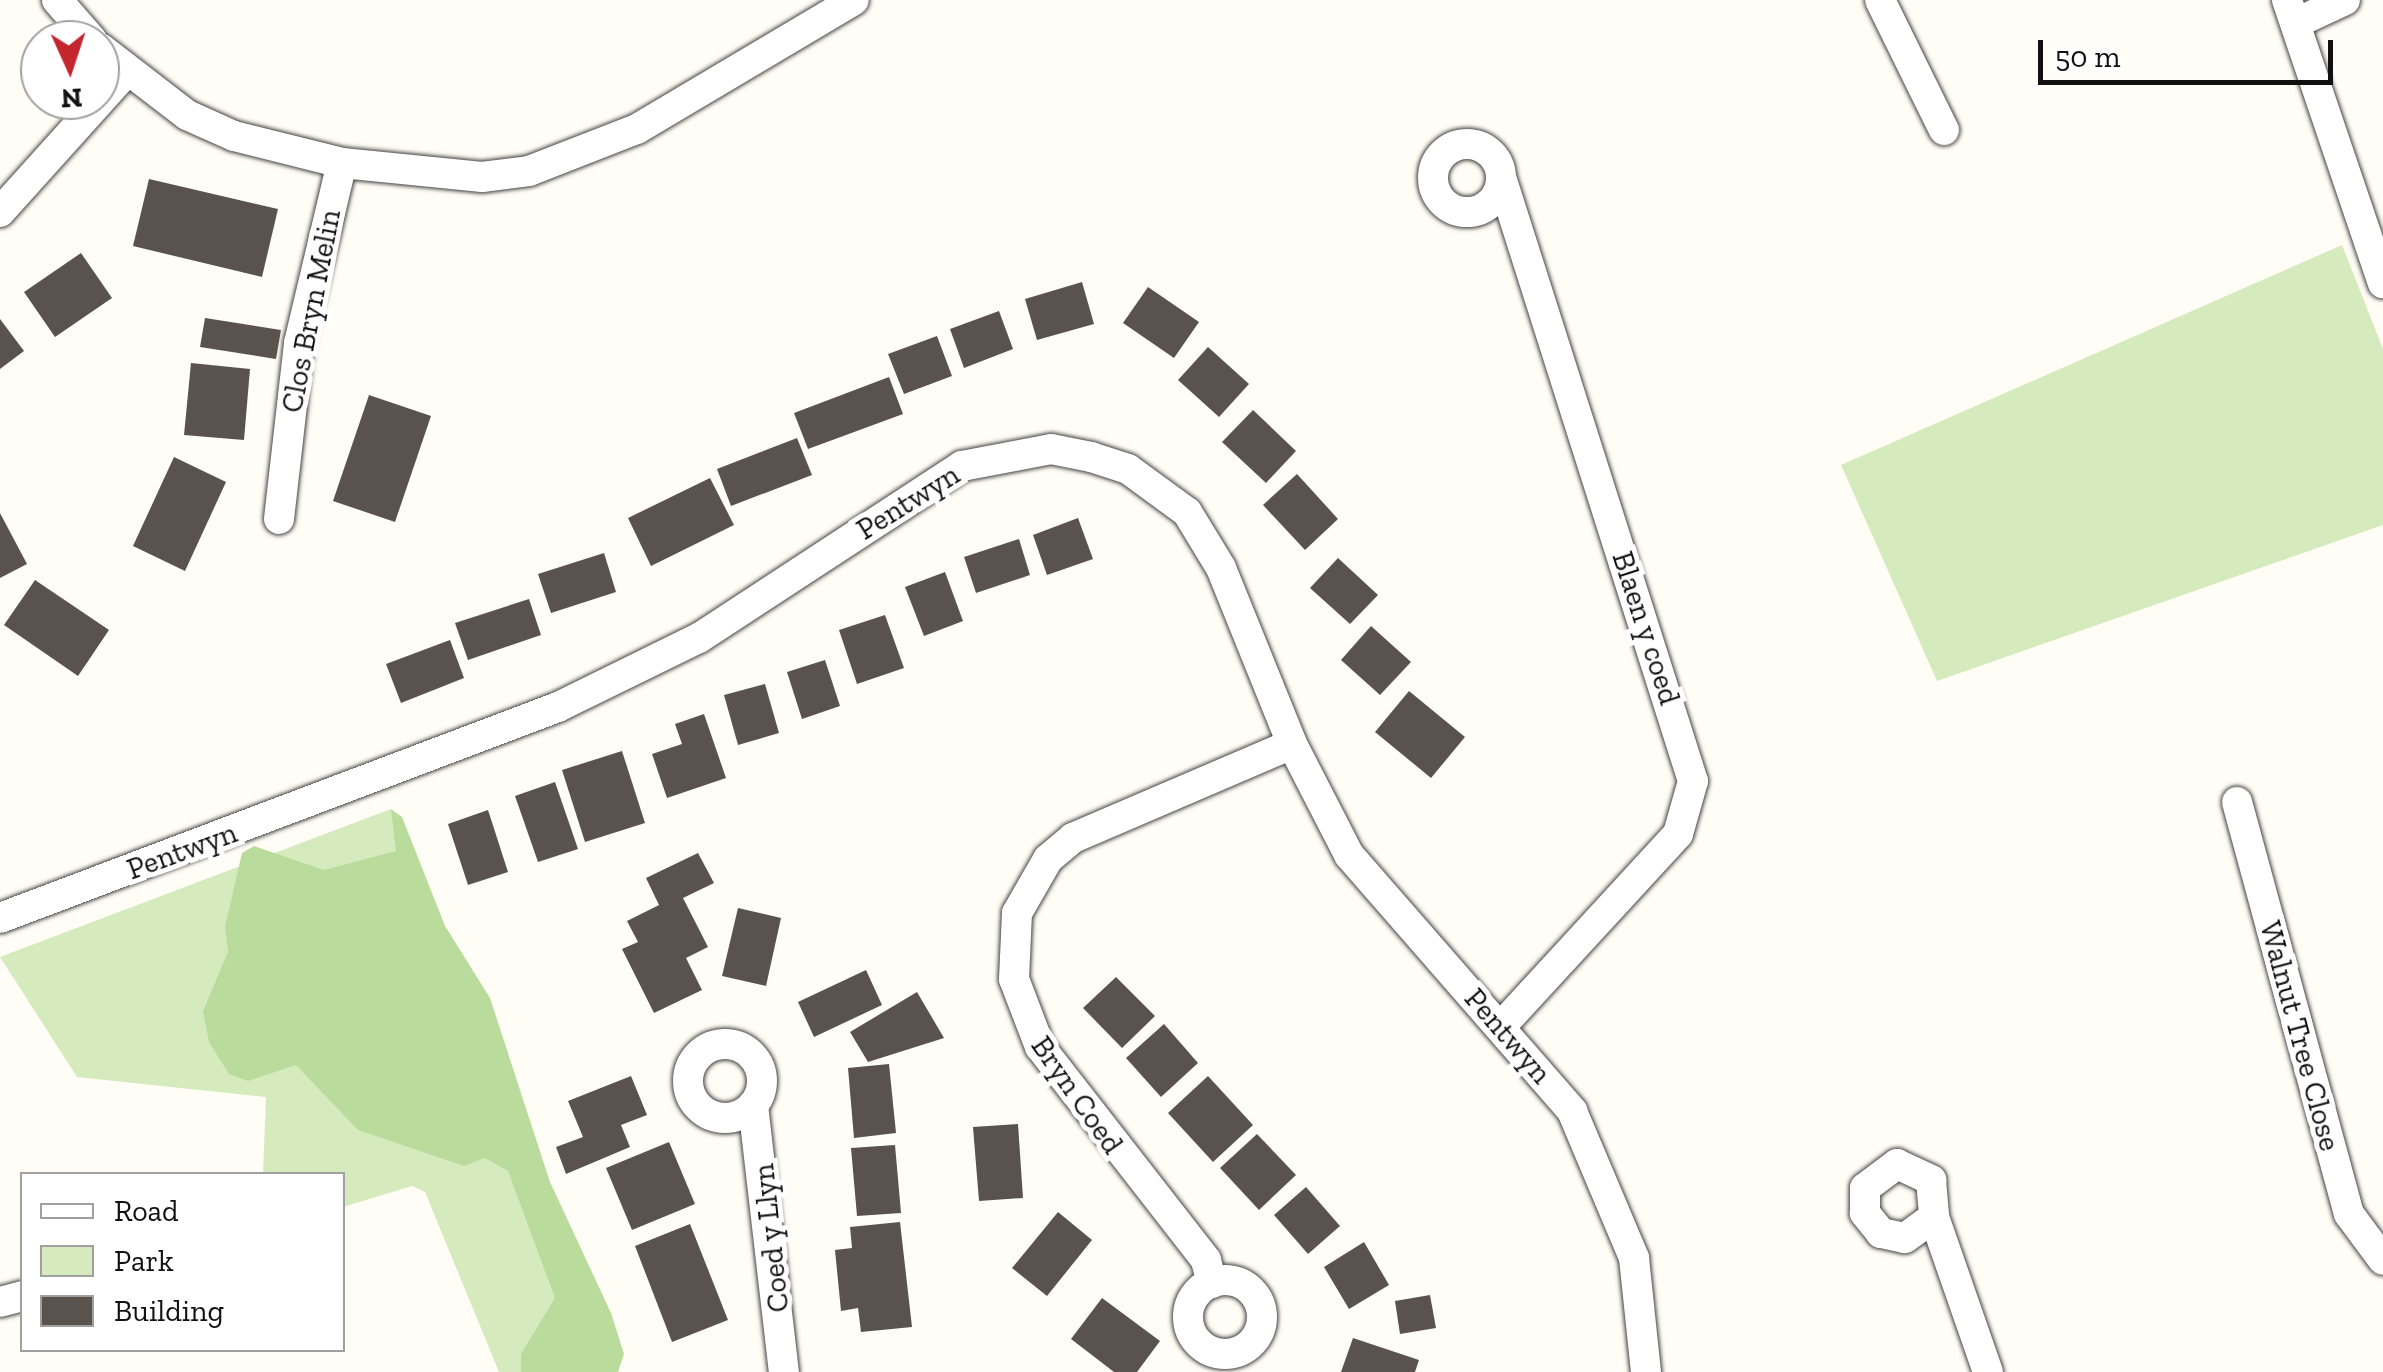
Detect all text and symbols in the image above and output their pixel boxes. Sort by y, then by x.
north arrow [20,20,120,120]
scale bar [2043,20,2338,82]
text: 50 m [2055,39,2120,75]
text: N [60,81,83,115]
street label: Clos Bryn Melin [274,206,348,416]
street label: Pentwyn [850,456,966,548]
street label: Blaen y coed [1604,546,1688,710]
street label: Pentwyn [122,815,242,887]
street label: Walnut Tree Close [2252,917,2348,1155]
street label: Pentwyn [1457,981,1559,1091]
street label: Bryn Coed [1023,1029,1131,1161]
street label: Coed y Llyn [745,1161,797,1315]
legend [20,1172,345,1352]
text: Road [114,1193,179,1229]
text: Park [114,1243,174,1279]
text: Building [114,1293,224,1329]

